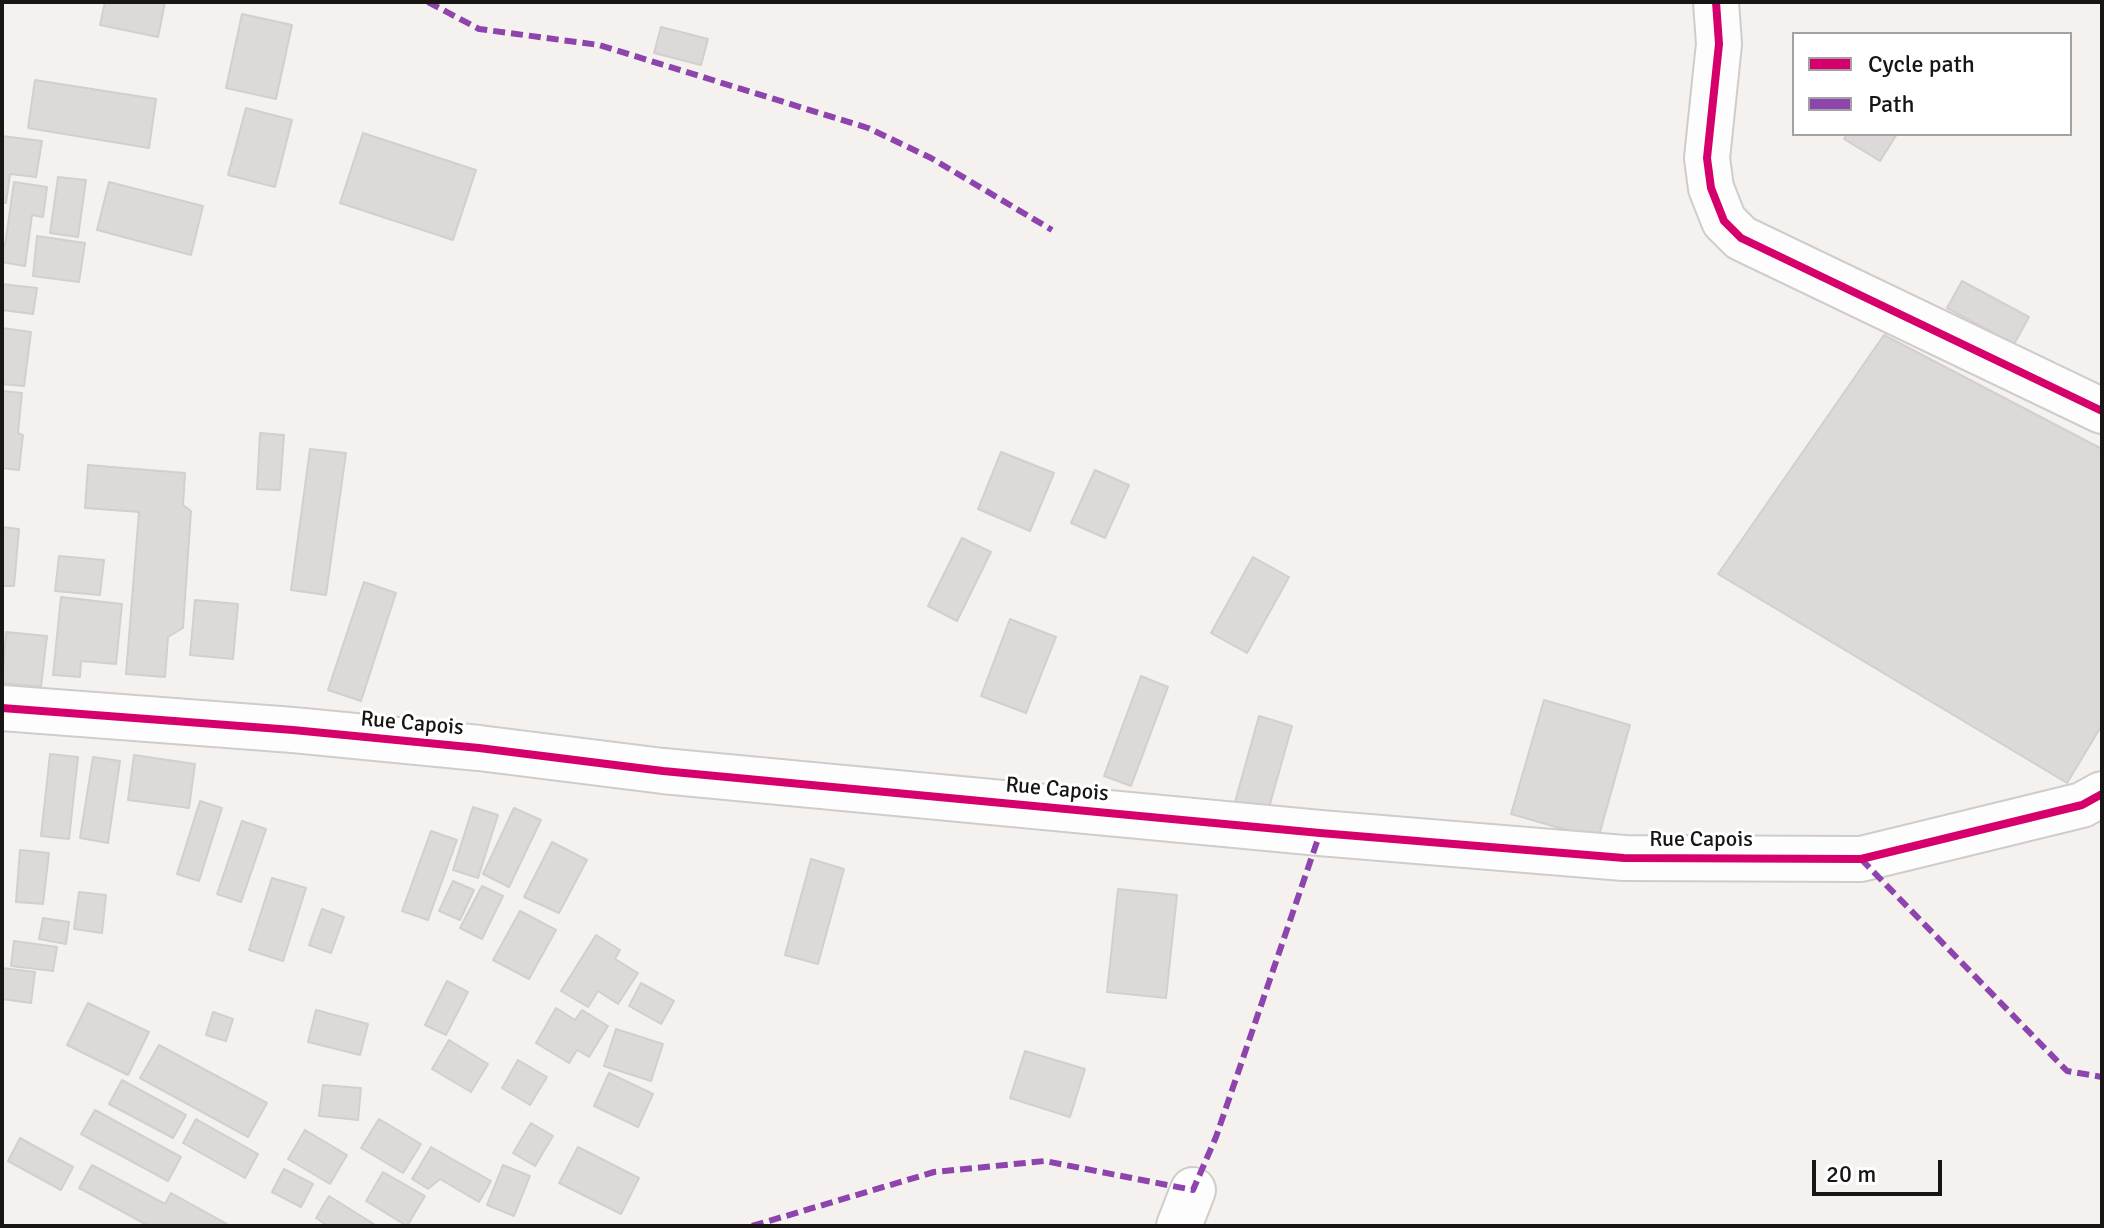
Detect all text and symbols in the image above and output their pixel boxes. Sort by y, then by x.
legend [1792,32,2072,136]
text: Cycle path [1868,49,1975,79]
text: Path [1868,89,1914,119]
street label: Rue Capois [359,706,465,742]
street label: Rue Capois [1004,772,1110,808]
street label: Rue Capois [1649,827,1753,853]
scale bar [1816,1144,1946,1194]
text: 20 m [1826,1159,1876,1189]

